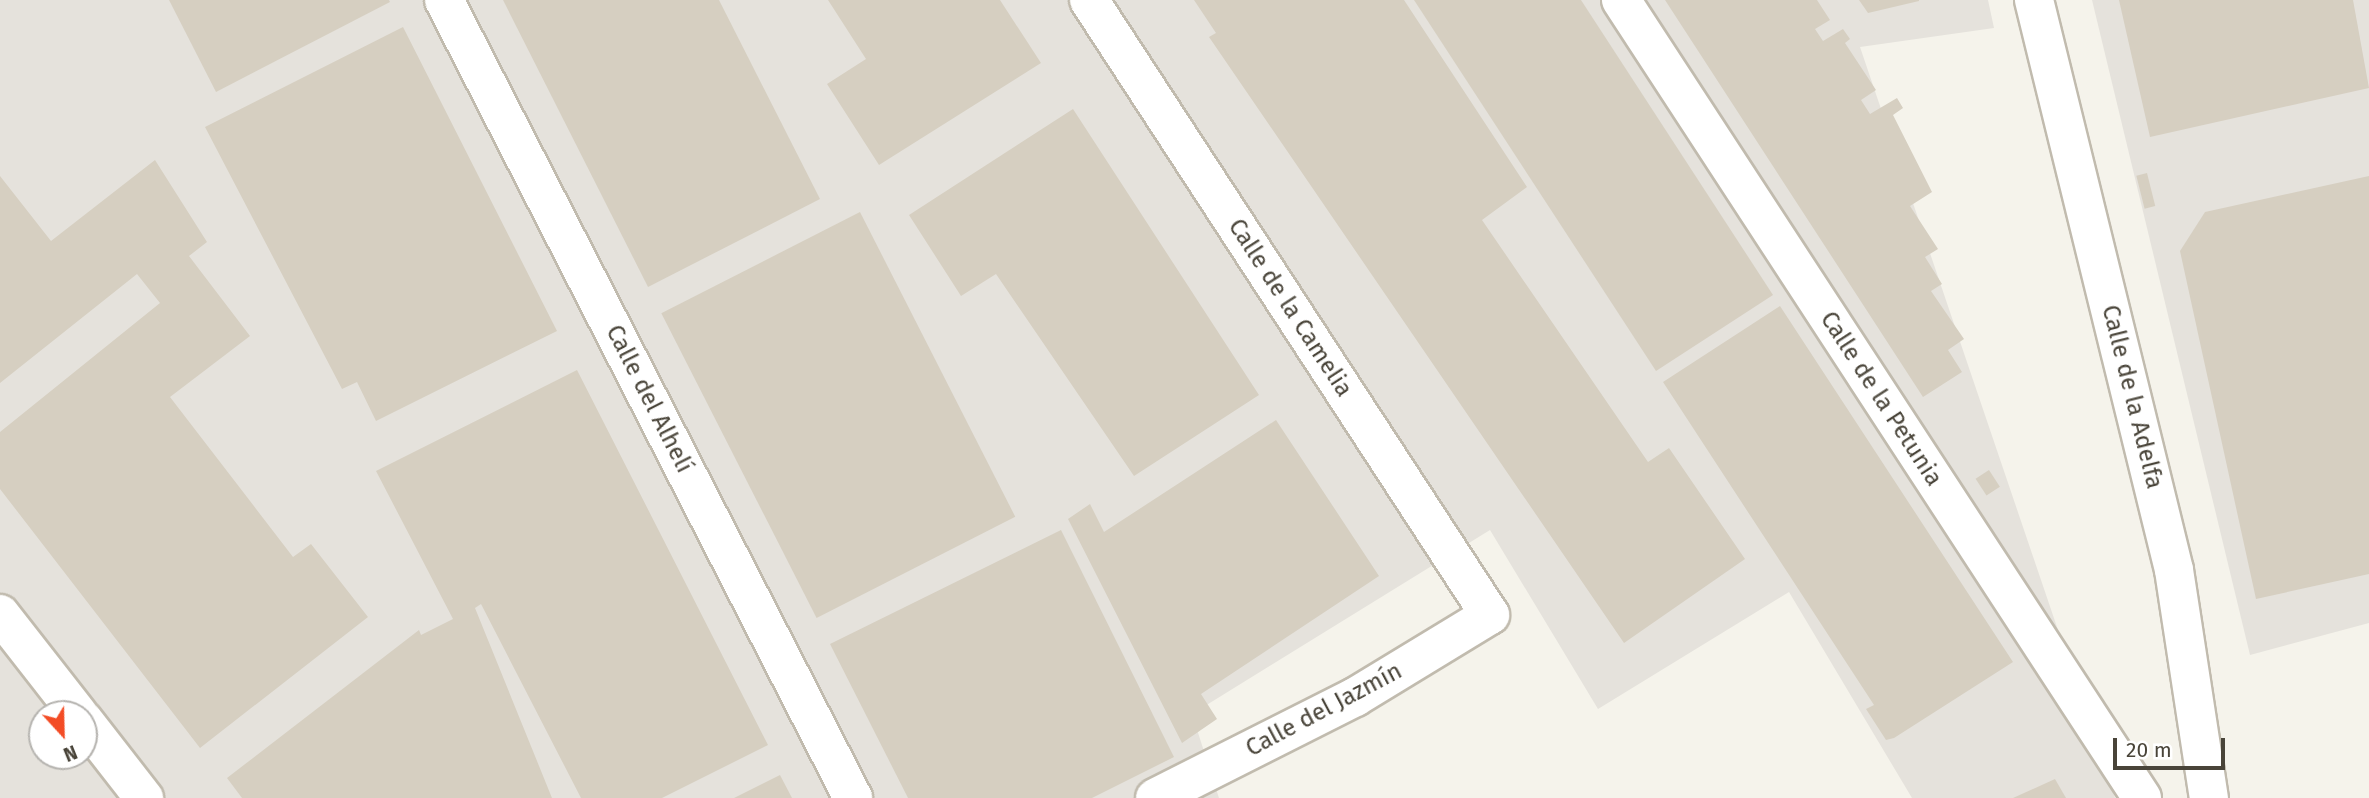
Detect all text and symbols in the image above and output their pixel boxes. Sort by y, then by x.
street label: Calle de la Camelia [1222,214,1358,402]
street label: Calle de la Adelfa [2095,302,2169,492]
street label: Calle de la Petunia [1814,306,1948,492]
street label: Calle del Alhelí [599,320,699,478]
street label: Calle del Jazmín [1241,657,1407,763]
north arrow [28,700,98,770]
scale bar [2117,724,2229,768]
text: 20 m [2126,737,2172,763]
text: N [60,740,80,766]

